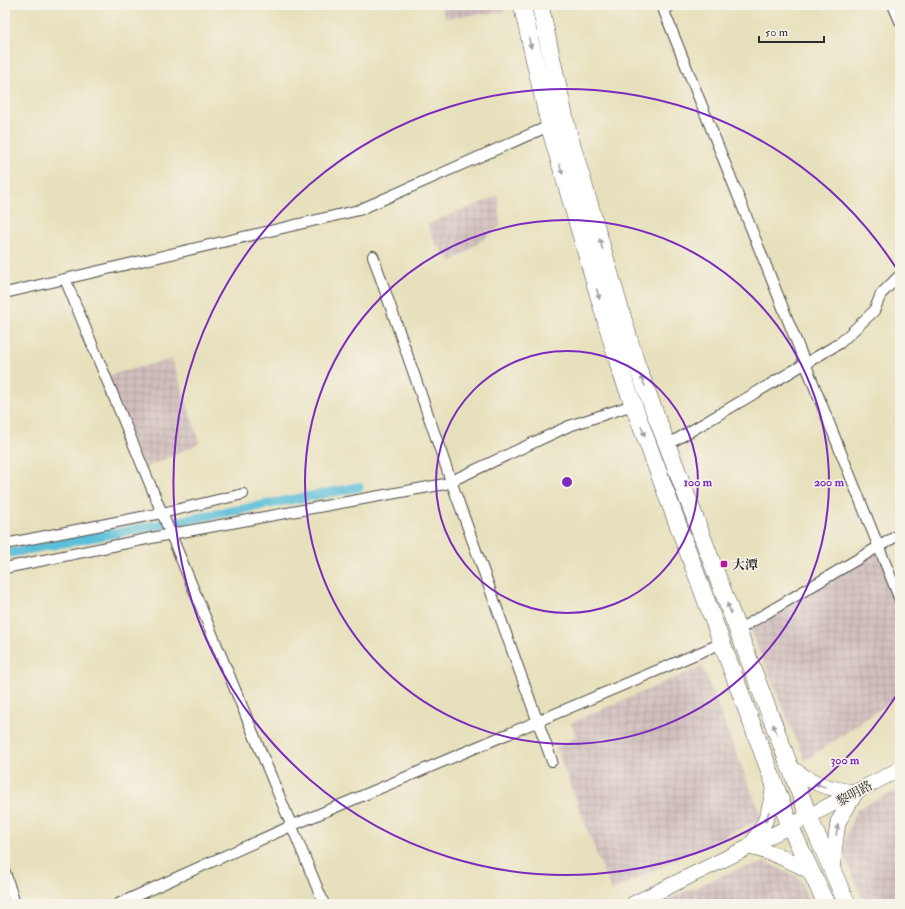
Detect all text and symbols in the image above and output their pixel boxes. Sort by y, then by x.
scale bar [759,18,824,44]
text: 50 m [765,25,789,40]
one-way arrow [528,37,534,49]
one-way arrow [558,164,564,176]
one-way arrow [598,237,604,249]
one-way arrow [595,288,601,300]
one-way arrow [640,375,646,387]
one-way arrow [640,425,646,437]
centre of rings [560,475,574,489]
text: 100 m [684,475,713,490]
text: 200 m [814,475,845,490]
place label: 大潭 [732,557,758,573]
marker: 大潭 [719,559,729,569]
one-way arrow [726,601,732,613]
one-way arrow [772,723,778,735]
text: 300 m [831,753,860,768]
street label: 黎明路 [833,778,875,810]
one-way arrow [814,782,826,788]
one-way arrow [764,812,770,824]
one-way arrow [834,824,840,836]

